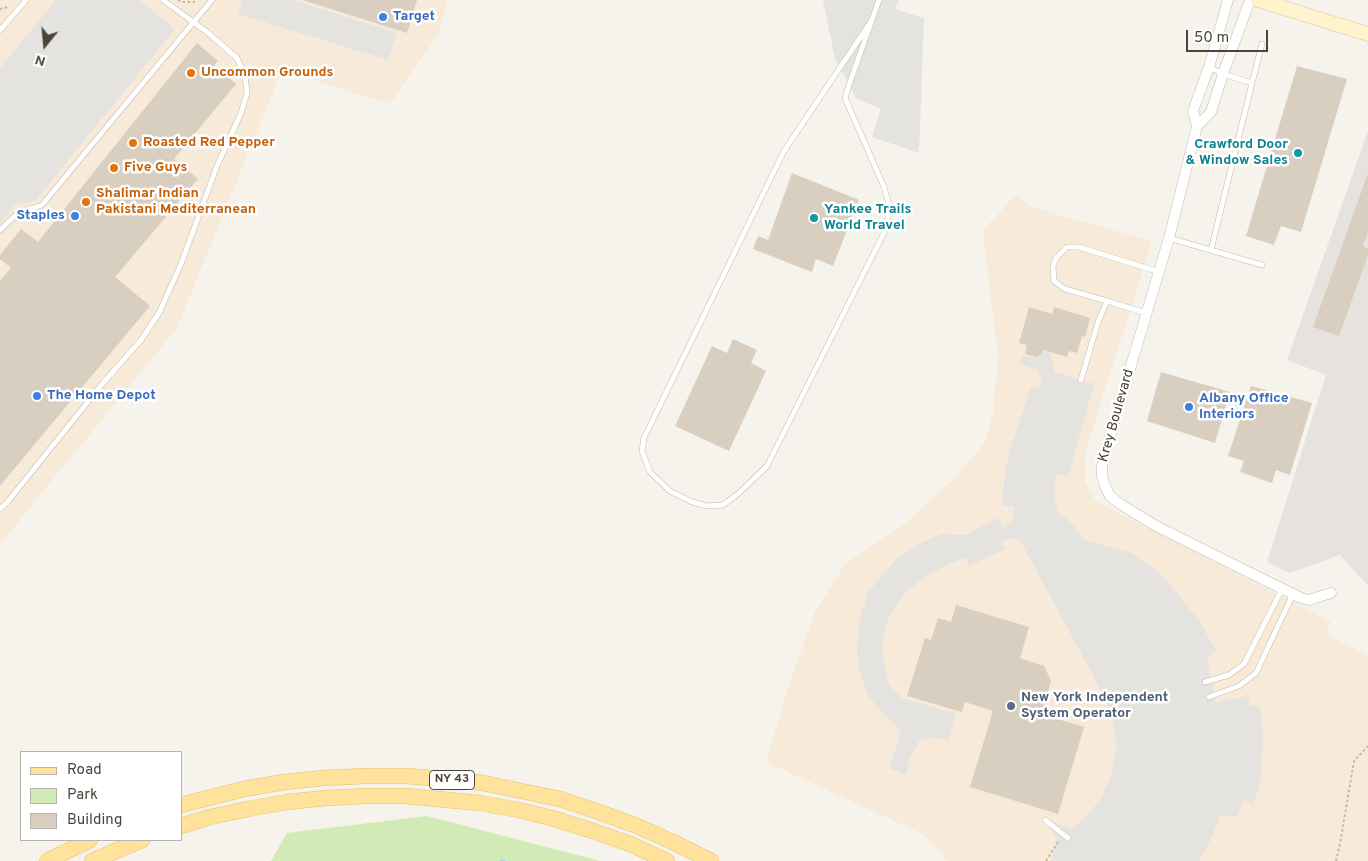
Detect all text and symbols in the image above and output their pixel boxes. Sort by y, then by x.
place label: Target [393,9,435,25]
marker: Target [377,11,389,23]
north arrow [20,20,70,70]
scale bar [1188,20,1270,52]
text: 50 m [1194,29,1229,48]
text: N [33,50,48,69]
place label: Uncommon Grounds [201,65,334,81]
marker: Uncommon Grounds [185,67,197,79]
place label: Roasted Red Pepper [143,135,275,151]
marker: Roasted Red Pepper [127,137,139,149]
place label: Crawford Door & Window Sales [1185,137,1288,170]
marker: Crawford Door & Window Sales [1292,147,1304,159]
place label: Five Guys [124,160,187,176]
marker: Five Guys [108,162,120,174]
place label: Shalimar Indian Pakistani Mediterranean [96,186,256,218]
marker: Shalimar Indian Pakistani Mediterranean [80,196,92,208]
place label: Yankee Trails World Travel [824,202,911,234]
place label: Staples [17,208,65,224]
marker: Staples [69,210,81,222]
marker: Yankee Trails World Travel [808,212,820,224]
street label: Krey Boulevard [1096,368,1138,464]
place label: The Home Depot [47,388,156,404]
marker: The Home Depot [31,390,43,402]
place label: Albany Office Interiors [1199,391,1289,424]
marker: Albany Office Interiors [1183,401,1195,413]
place label: New York Independent System Operator [1021,690,1168,722]
marker: New York Independent System Operator [1005,700,1017,712]
legend [20,751,182,841]
text: Road [67,761,102,780]
road number: NY 43 [430,770,474,790]
text: Park [67,786,98,805]
text: Building [67,811,122,830]

